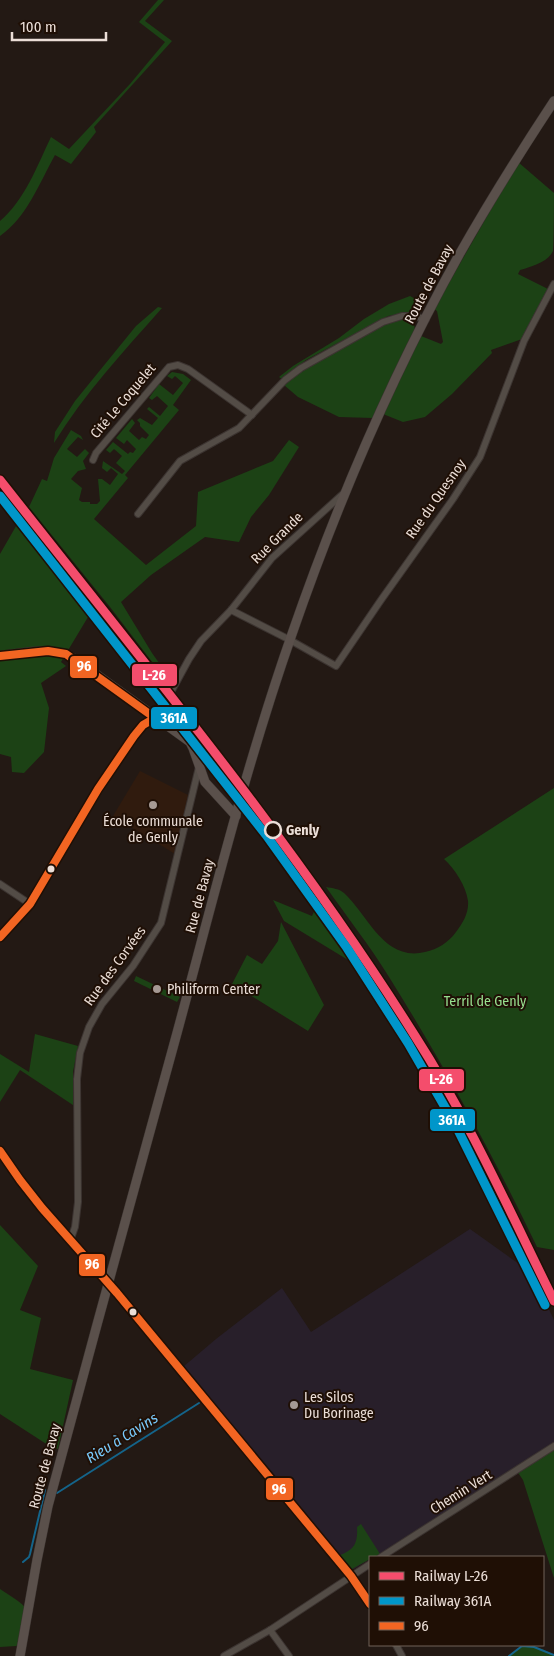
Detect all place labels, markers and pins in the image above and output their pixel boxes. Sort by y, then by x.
marker: École communale de Genly [147,799,159,811]
place label: École communale de Genly [103,812,203,846]
marker: Genly [264,821,282,839]
place label: Genly [286,822,319,839]
unlabelled marker [46,864,56,874]
place label: Philiform Center [167,981,260,998]
marker: Philiform Center [151,983,163,995]
unlabelled marker [128,1307,138,1317]
place label: Les Silos Du Borinage [304,1389,374,1422]
marker: Les Silos Du Borinage [288,1399,300,1411]

